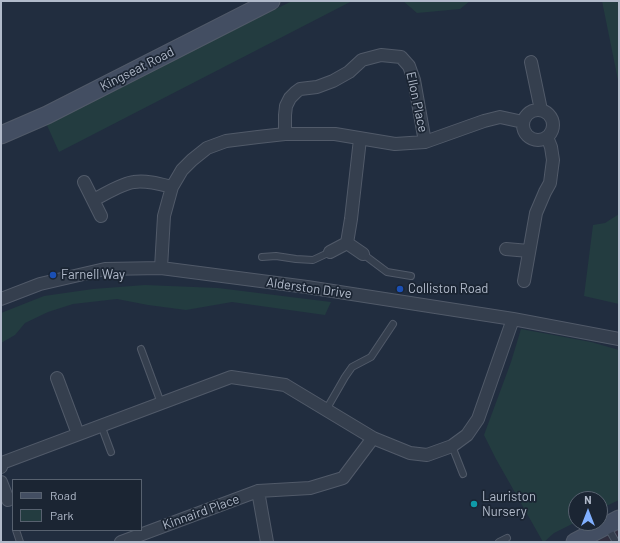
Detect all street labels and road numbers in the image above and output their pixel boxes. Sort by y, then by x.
street label: Kingseat Road [97,44,177,94]
street label: Ellon Place [403,70,431,134]
street label: Alderston Drive [265,274,353,302]
street label: Kinnaird Place [160,491,242,533]

